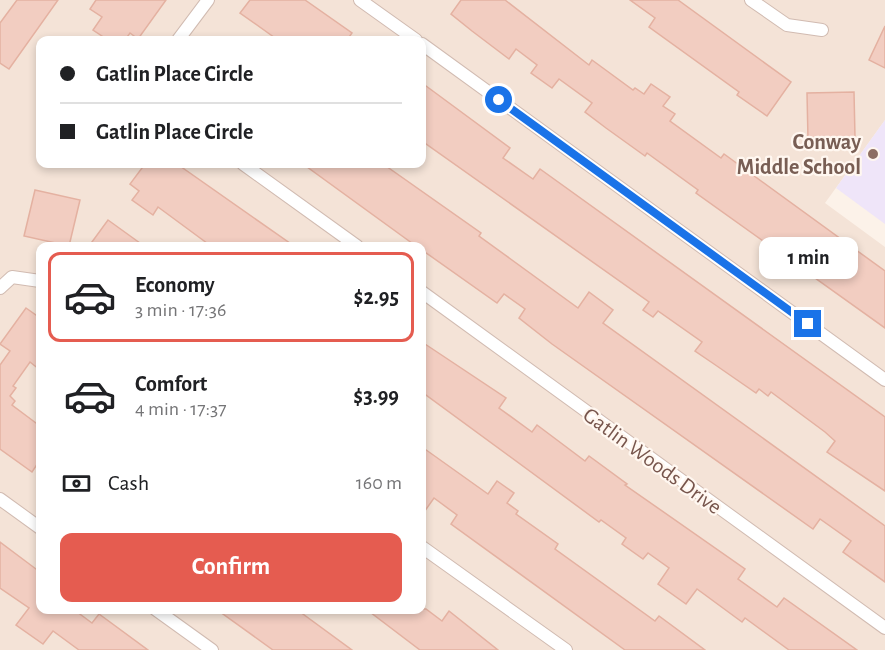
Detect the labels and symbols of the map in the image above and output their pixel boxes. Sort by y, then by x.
route start [485,86,512,113]
place label: Conway Middle School [737,131,861,178]
marker: Conway Middle School [866,147,880,161]
callout: 1 min [758,237,858,279]
route end [794,310,821,337]
street label: Gatlin Woods Drive [579,403,726,518]

